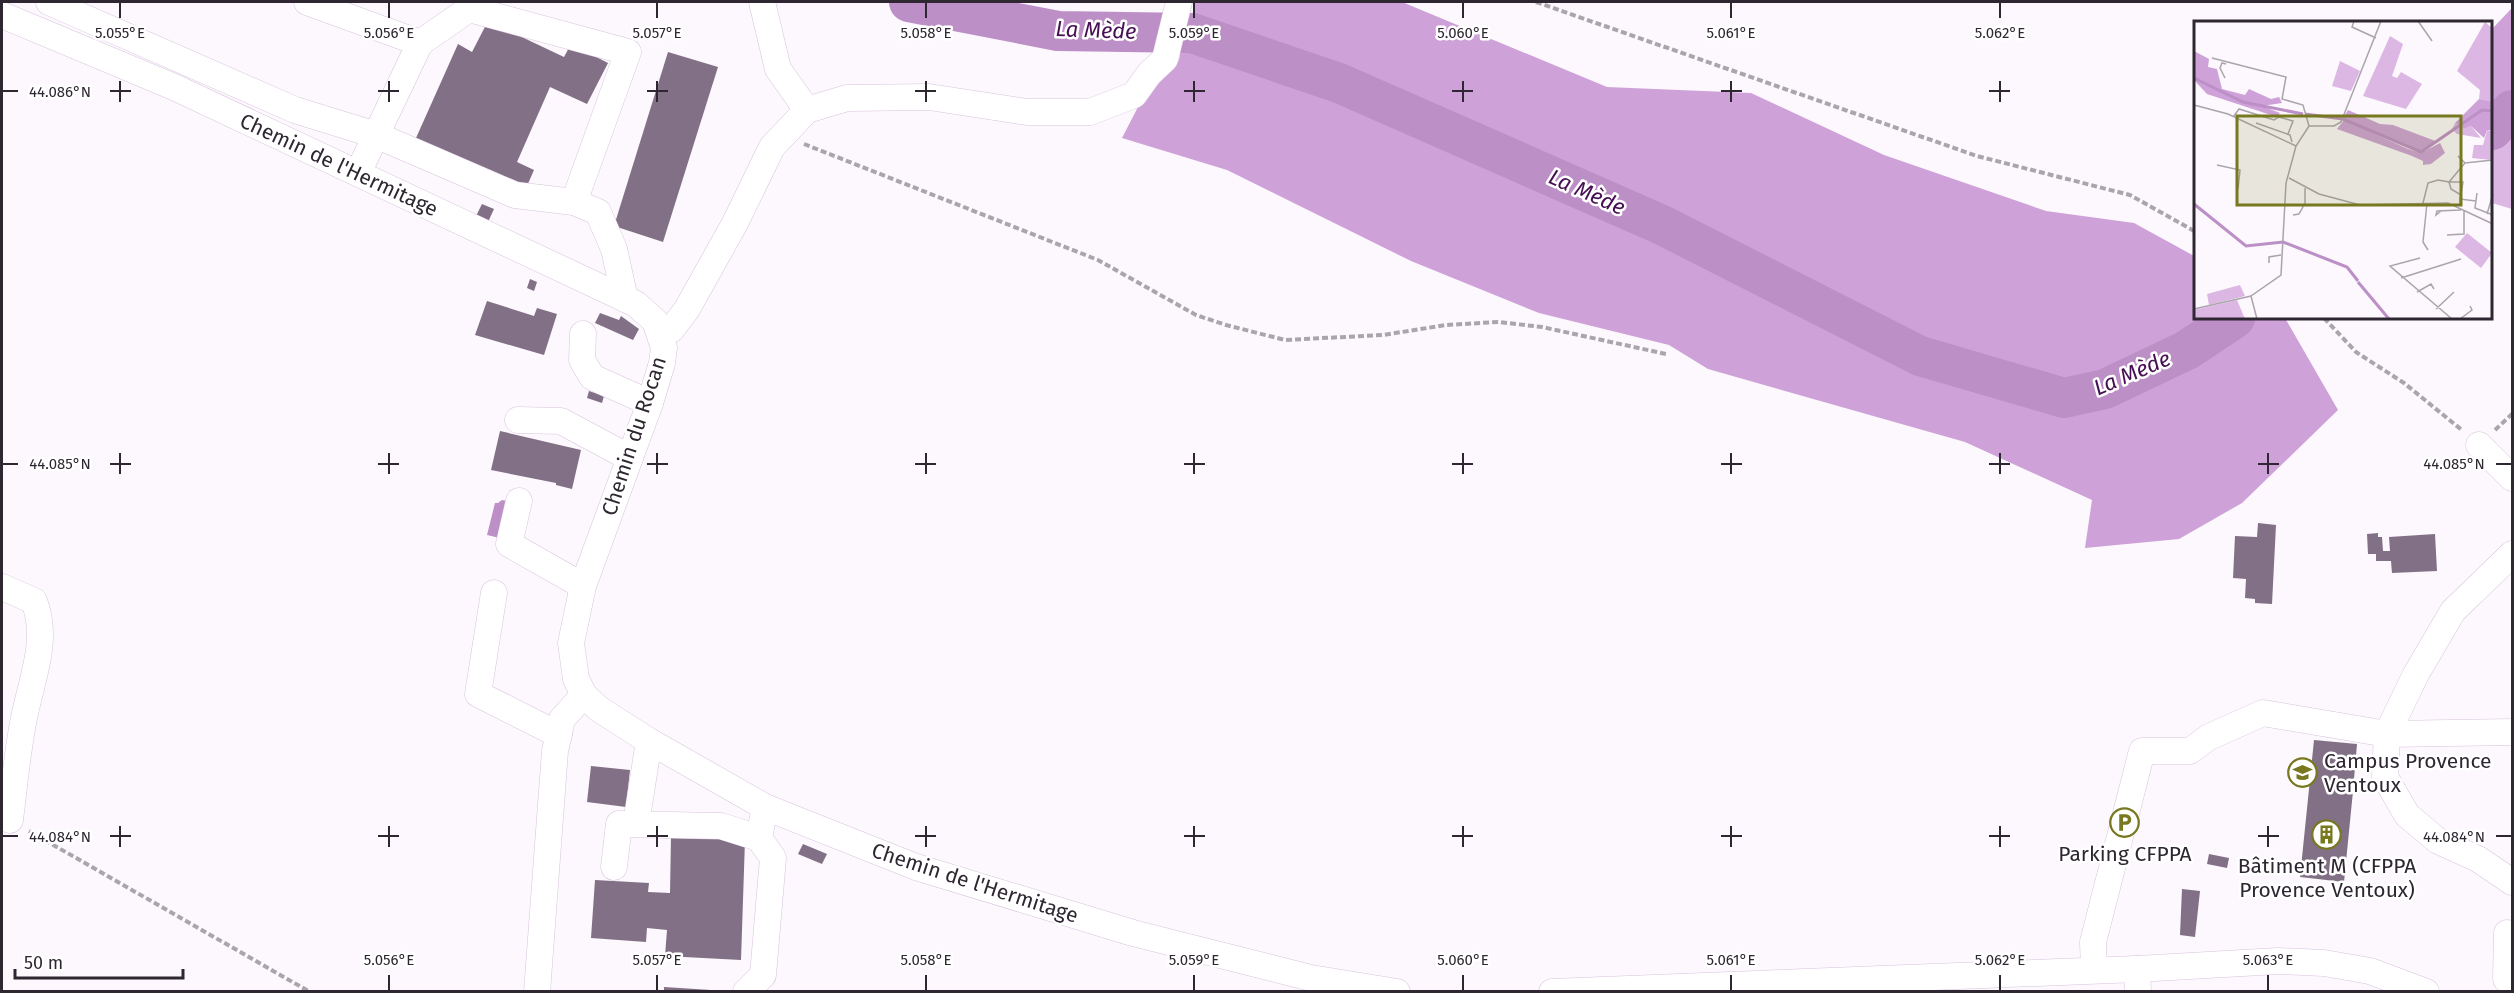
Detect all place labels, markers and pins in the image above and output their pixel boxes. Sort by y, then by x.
place label: Campus Provence Ventoux [2324,748,2492,798]
school or university icon: Campus Provence Ventoux [2287,757,2319,789]
parking icon: Parking CFPPA [2109,807,2141,839]
building icon: Bâtiment M (CFPPA Provence Ventoux) [2311,819,2343,851]
place label: Parking CFPPA [2058,841,2192,867]
place label: Bâtiment M (CFPPA Provence Ventoux) [2238,853,2416,903]

